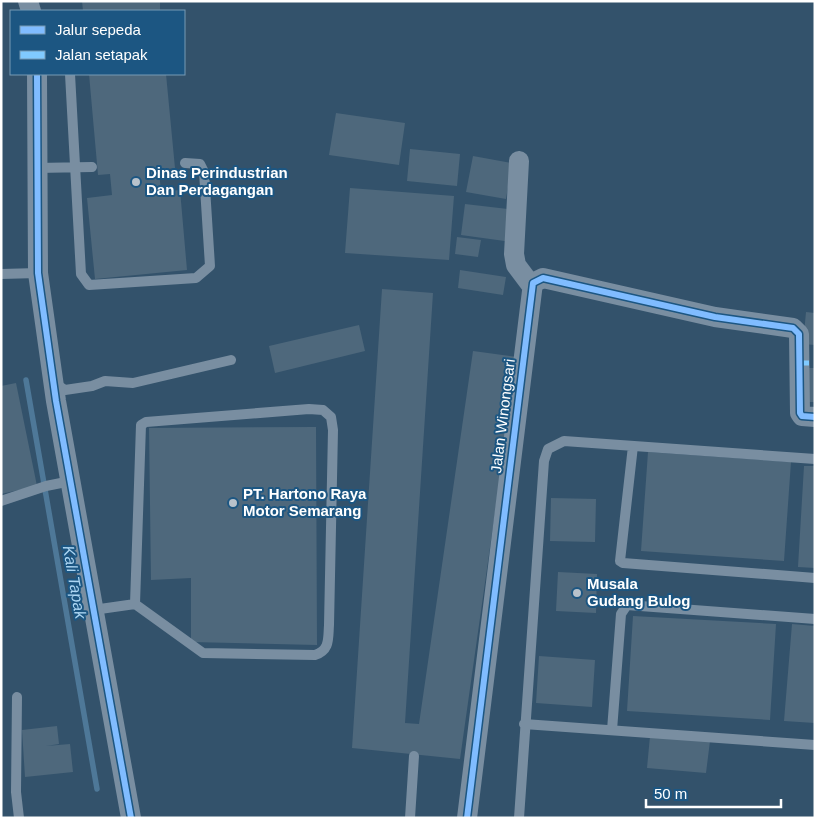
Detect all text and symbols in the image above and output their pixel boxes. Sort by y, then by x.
legend [10,10,185,75]
text: Jalur sepeda [55,21,142,38]
text: Jalan setapak [55,46,148,63]
place label: Dinas Perindustrian Dan Perdagangan [146,164,288,198]
marker: Dinas Perindustrian Dan Perdagangan [130,176,142,188]
street label: Jalan Winongsari [487,358,518,474]
place label: PT. Hartono Raya Motor Semarang [243,485,367,519]
marker: PT. Hartono Raya Motor Semarang [227,497,239,509]
water label: Kali Tapak [60,544,89,621]
place label: Musala Gudang Bulog [587,575,690,609]
marker: Musala Gudang Bulog [571,587,583,599]
scale bar [646,776,781,808]
text: 50 m [654,785,687,802]

